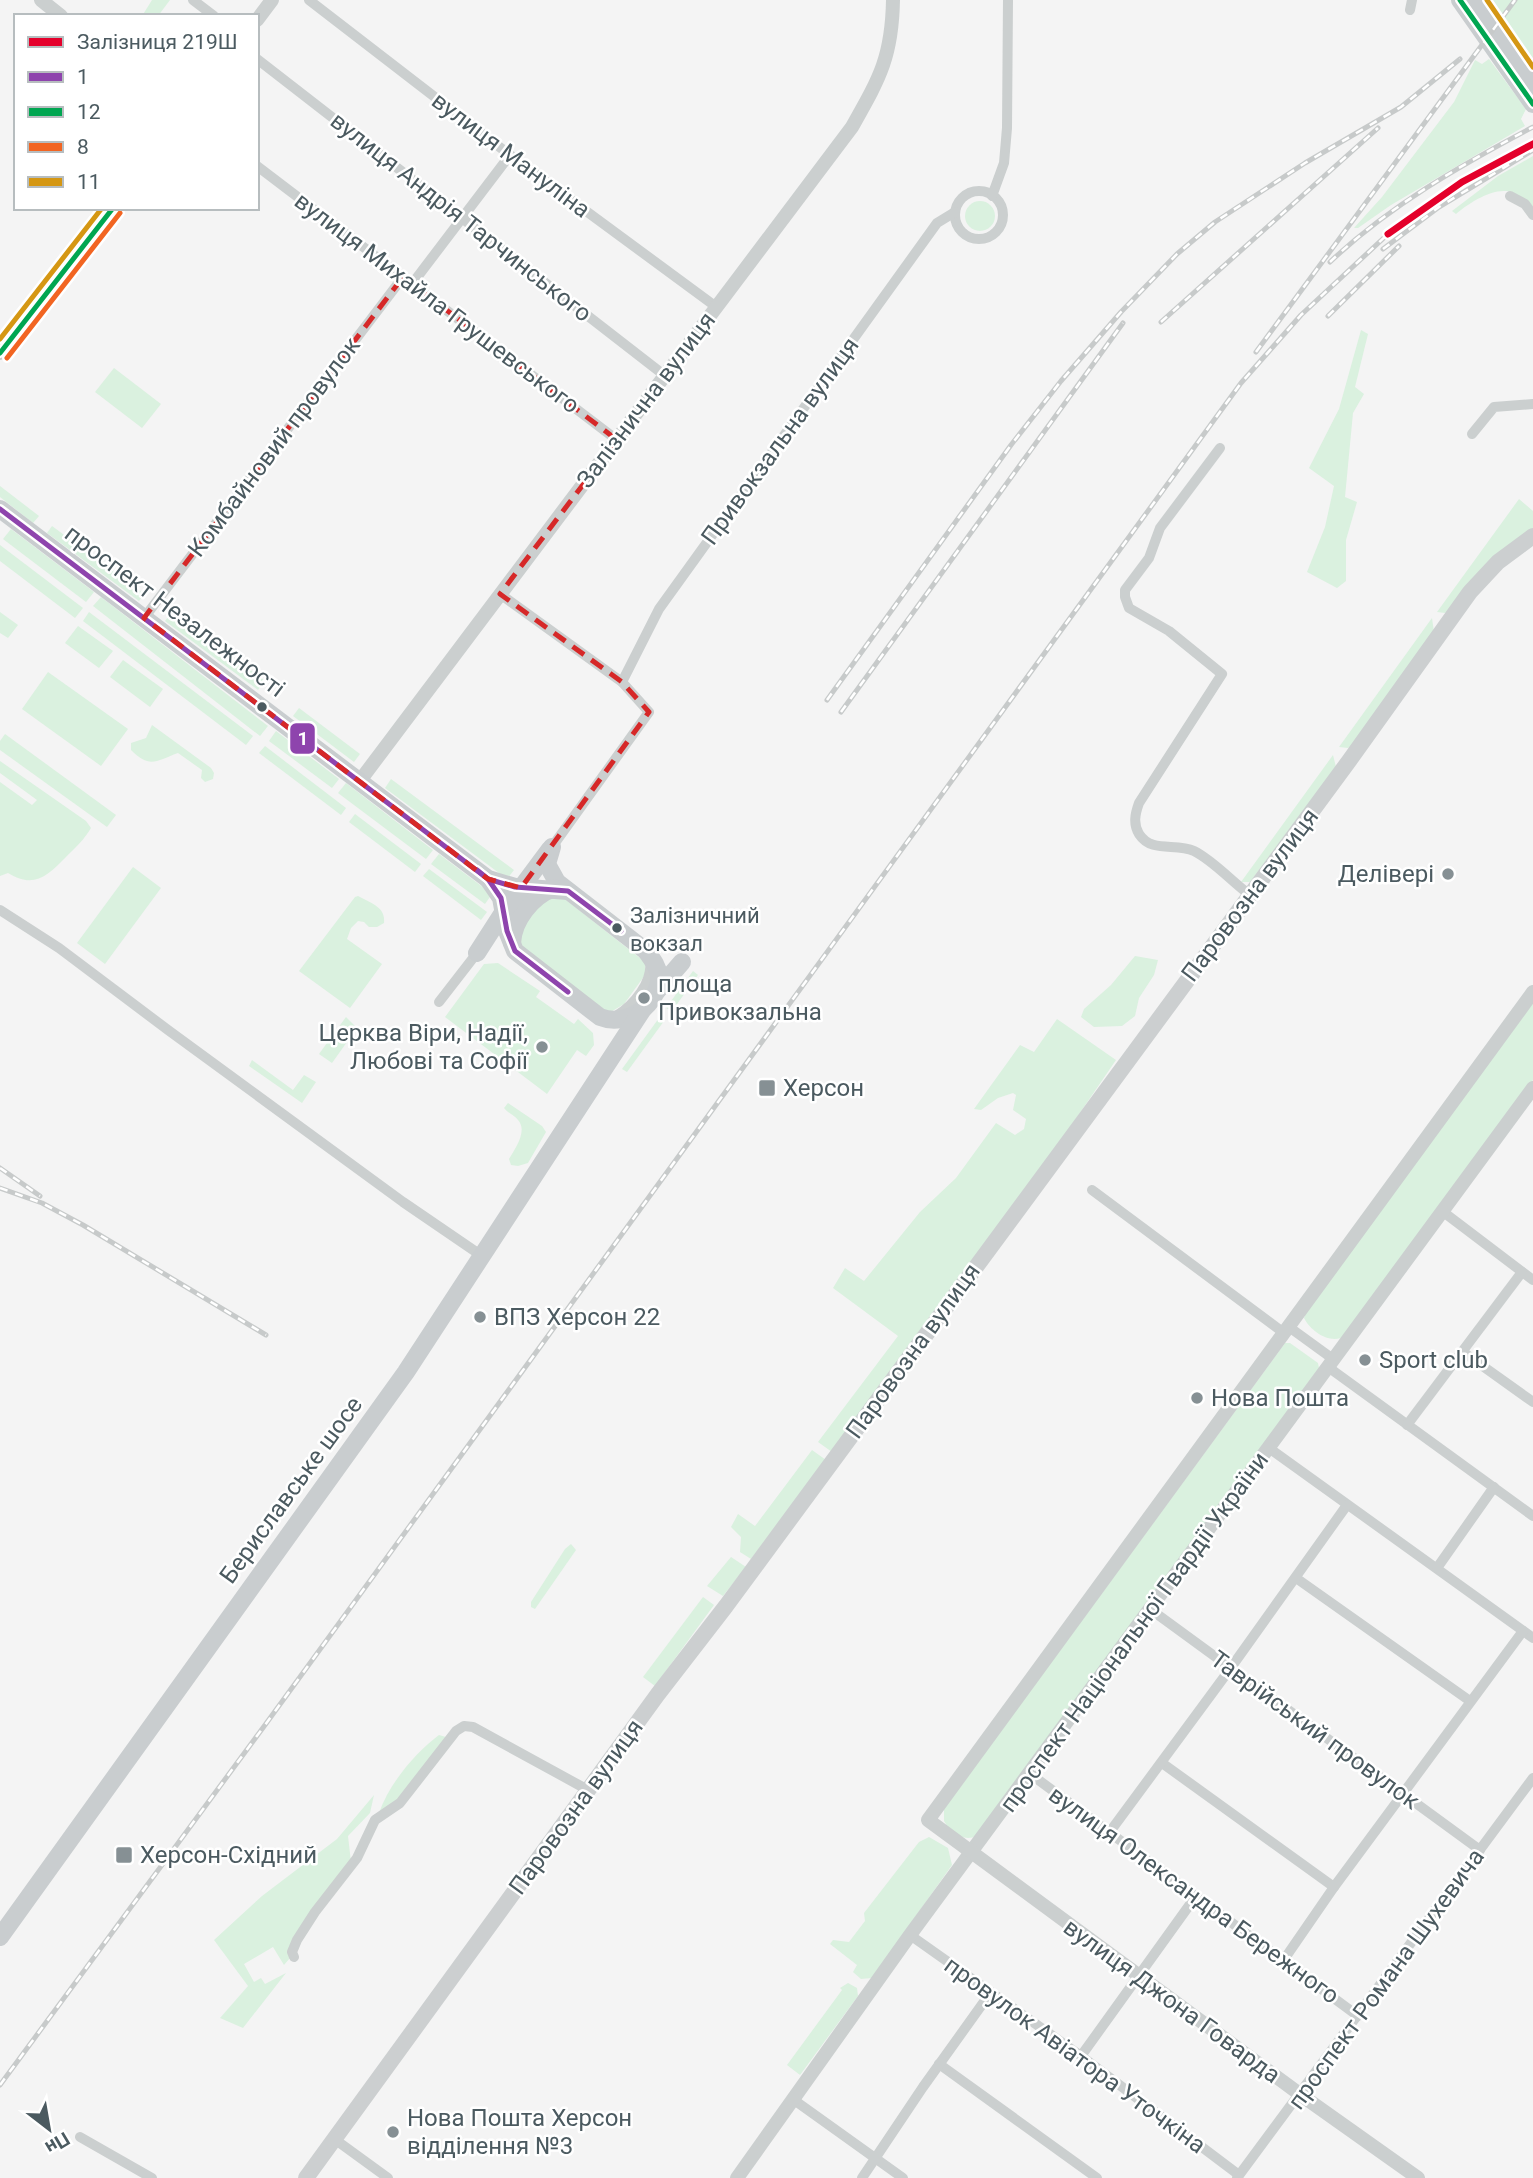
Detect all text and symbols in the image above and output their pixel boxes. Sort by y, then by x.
legend [14,14,259,210]
text: Залізниця 219Ш [77,30,238,54]
text: 1 [77,65,89,89]
street label: вулиця Мануліна [426,86,596,224]
text: 12 [77,100,101,124]
street label: вулиця Андрія Тарчинського [325,106,597,328]
text: 8 [77,135,89,159]
text: 11 [77,170,101,194]
street label: вулиця Михайла Грушевського [289,187,585,419]
street label: Залізнична вулиця [571,307,721,493]
street label: Комбайновий провулок [182,332,366,562]
street label: Привокзальна вулиця [695,332,865,550]
street label: проспект Незалежності [59,519,291,703]
unlabelled marker [255,700,269,714]
line badge: 1 [289,722,316,755]
text: 1 [298,727,308,750]
street label: Паровозна вулиця [1176,803,1324,987]
place label: Делівері [1338,860,1434,888]
marker: Делівері [1440,866,1456,882]
place label: Залізничний вокзал [630,903,760,956]
marker: Залізничний вокзал [610,921,624,935]
place label: площа Привокзальна [658,970,822,1026]
marker: площа Привокзальна [636,990,652,1006]
place label: Церква Віри, Надії, Любові та Софії [319,1019,529,1075]
marker: Церква Віри, Надії, Любові та Софії [534,1039,550,1055]
place label: Херсон [783,1074,864,1102]
marker: Херсон [757,1078,777,1098]
street label: Паровозна вулиця [840,1258,986,1444]
place label: ВПЗ Херсон 22 [494,1303,660,1331]
marker: ВПЗ Херсон 22 [472,1309,488,1325]
place label: Sport club [1379,1346,1488,1374]
marker: Sport club [1357,1352,1373,1368]
place label: Нова Пошта [1211,1384,1349,1412]
marker: Нова Пошта [1189,1390,1205,1406]
street label: Бериславське шосе [214,1391,368,1589]
street label: проспект Національної Гвардії України [994,1446,1274,1818]
street label: Таврійський провулок [1205,1645,1425,1815]
street label: Паровозна вулиця [503,1714,649,1900]
street label: вулиця Олександра Бережного [1044,1780,1344,2010]
place label: Херсон-Східний [140,1841,317,1869]
street label: проспект Романа Шухевича [1282,1843,1490,2115]
marker: Херсон-Східний [114,1845,134,1865]
street label: вулиця Джона Говарда [1058,1913,1286,2089]
street label: провулок Авіатора Уточкіна [939,1951,1211,2159]
north arrow [14,2094,84,2164]
place label: Нова Пошта Херсон відділення №3 [407,2104,632,2160]
marker: Нова Пошта Херсон відділення №3 [385,2124,401,2140]
text: Пн [41,2127,74,2159]

